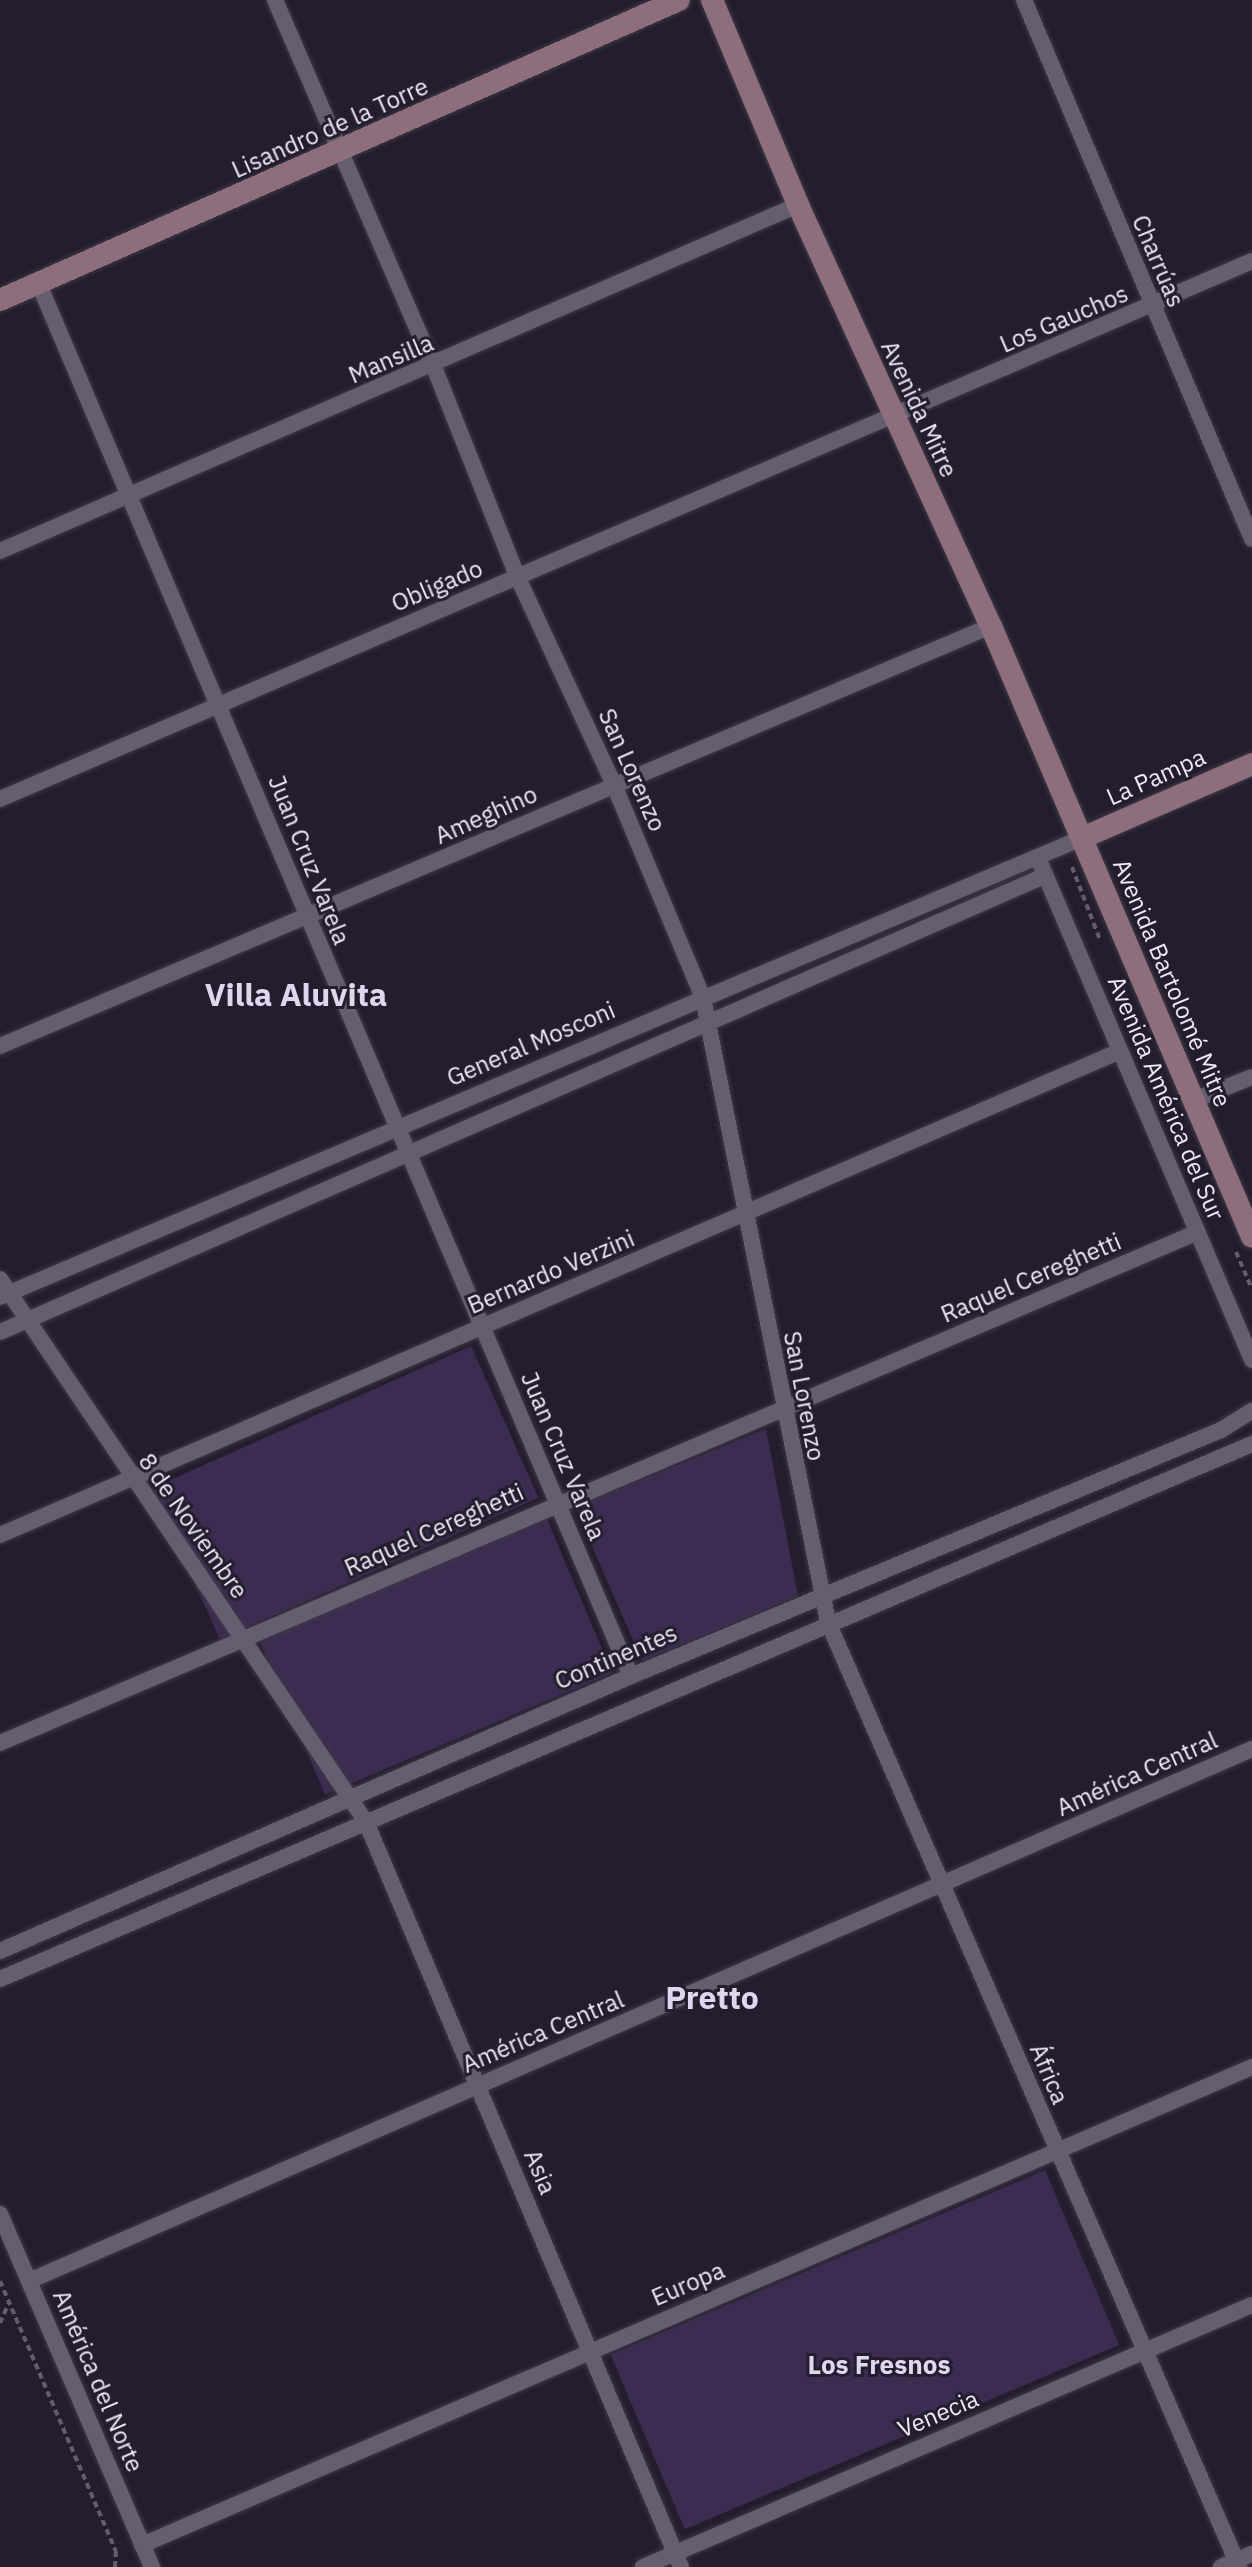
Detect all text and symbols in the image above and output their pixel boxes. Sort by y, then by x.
street label: Lisandro de la Torre [227,72,433,184]
street label: Charrúas [1126,211,1190,311]
street label: Los Gauchos [996,279,1132,359]
street label: Mansilla [344,328,438,390]
street label: Avenida Mitre [875,336,963,482]
street label: Obligado [387,554,487,618]
street label: San Lorenzo [592,704,672,836]
street label: La Pampa [1102,742,1210,812]
street label: Juan Cruz Varela [262,771,356,949]
street label: Ameghino [430,780,542,850]
street label: Avenida Bartolomé Mitre [1107,855,1237,1111]
street label: Avenida América del Sur [1102,972,1230,1224]
district label: Villa Aluvita [205,975,387,1013]
street label: General Mosconi [443,996,619,1092]
street label: Bernardo Verzini [463,1224,639,1320]
street label: Raquel Cereghetti [937,1227,1125,1329]
street label: San Lorenzo [777,1329,831,1463]
street label: Juan Cruz Varela [515,1368,611,1544]
street label: 8 de Noviembre [132,1448,254,1604]
street label: Raquel Cereghetti [340,1478,528,1582]
street label: Continentes [551,1618,681,1696]
street label: América Central [1052,1726,1222,1822]
district label: Pretto [665,1978,759,2016]
street label: América Central [458,1985,628,2079]
street label: África [1023,2039,1075,2109]
street label: Asia [518,2145,562,2199]
street label: Europa [647,2256,729,2312]
street label: América del Norte [47,2286,149,2476]
district label: Los Fresnos [807,2349,951,2381]
street label: Venecia [893,2384,983,2444]

